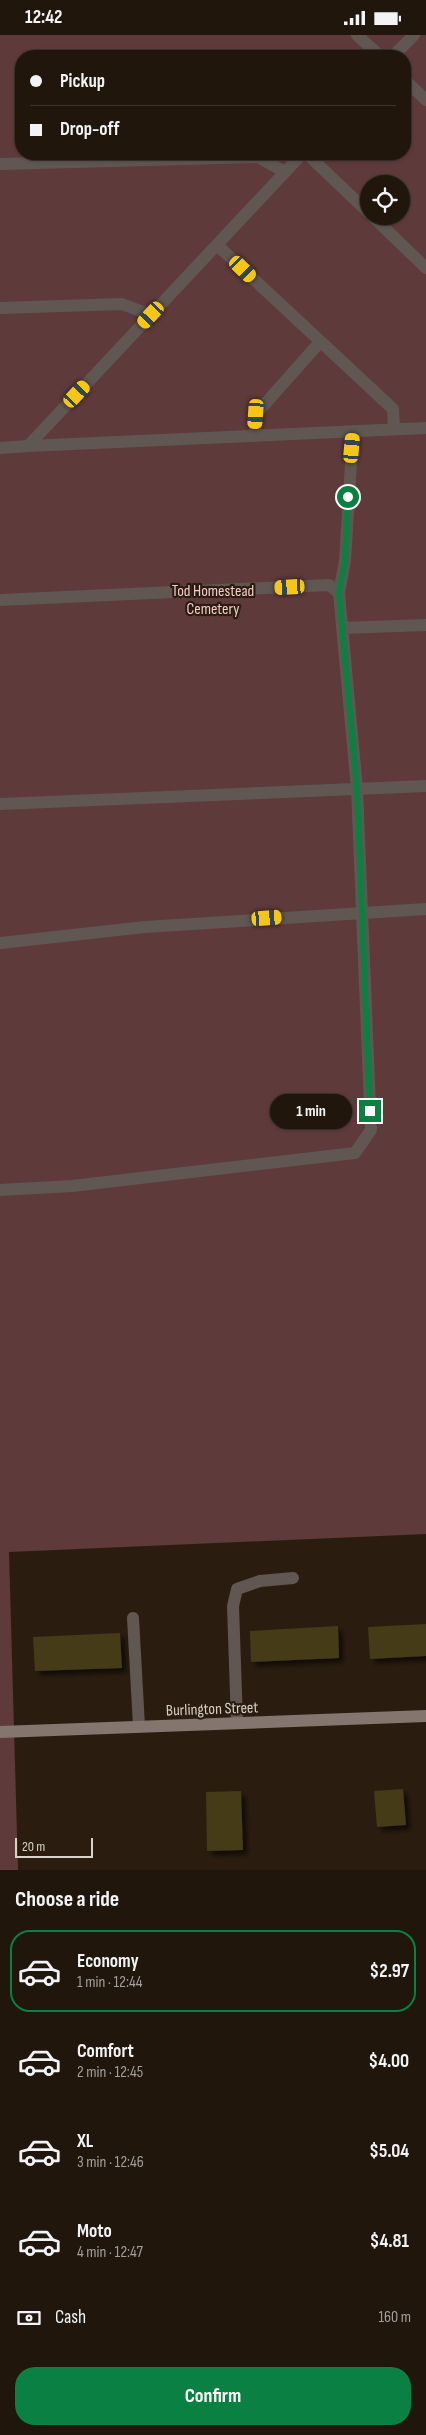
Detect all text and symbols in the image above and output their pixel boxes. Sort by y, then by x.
text: 12:42 [25,6,62,29]
text: Pickup [60,70,105,93]
text: Drop-off [60,118,120,141]
map controls [360,175,410,225]
button: locate [360,175,410,225]
car [226,253,259,285]
car [135,299,166,331]
car [61,378,92,410]
car [247,399,264,429]
car [343,432,360,464]
route start [337,486,359,508]
car [274,579,305,595]
park label: Tod Homestead Cemetery [172,582,254,619]
car [251,909,282,927]
callout: 1 min [270,1093,352,1129]
route end [359,1100,381,1122]
text: 1 min [296,1102,326,1121]
street label: Burlington Street [166,1698,259,1721]
scale bar [15,1835,92,1858]
text: 20 m [22,1838,45,1855]
text: Choose a ride [15,1886,119,1913]
icon: car [17,1949,62,1994]
text: Economy [77,1950,139,1973]
text: $2.97 [370,1960,409,1983]
text: 1 min · 12:44 [77,1973,142,1992]
icon: car [17,2039,62,2084]
text: Comfort [77,2040,134,2063]
text: $4.00 [368,2050,409,2073]
text: 2 min · 12:45 [77,2063,143,2082]
icon: car [17,2129,62,2174]
text: XL [77,2130,93,2153]
text: $5.04 [369,2140,409,2163]
text: 3 min · 12:46 [77,2153,144,2172]
icon: car [17,2219,62,2264]
text: Moto [77,2220,112,2243]
text: $4.81 [370,2230,409,2253]
text: 4 min · 12:47 [77,2243,143,2262]
icon: cash [15,2304,43,2332]
text: Cash [55,2306,86,2329]
text: 160 m [378,2308,411,2327]
button: Confirm [15,2367,411,2425]

